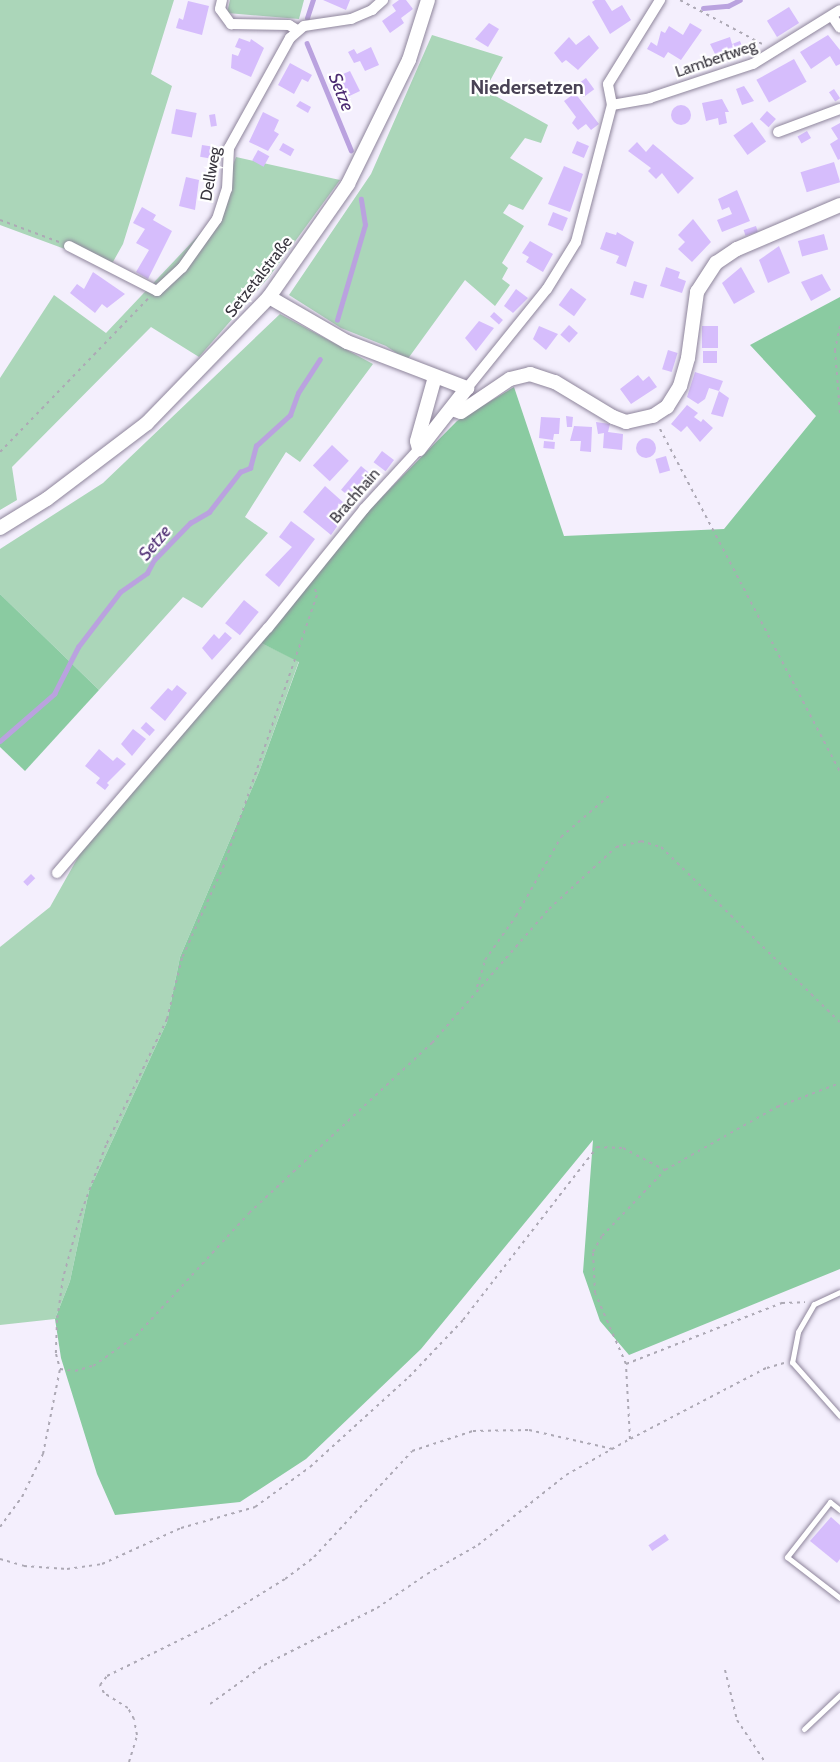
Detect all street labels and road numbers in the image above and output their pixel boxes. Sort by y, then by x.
street label: Lambertweg [673,36,759,82]
street label: Dellweg [197,145,225,203]
street label: Setzetalstraße [221,233,297,321]
street label: Brachhain [326,465,384,527]

